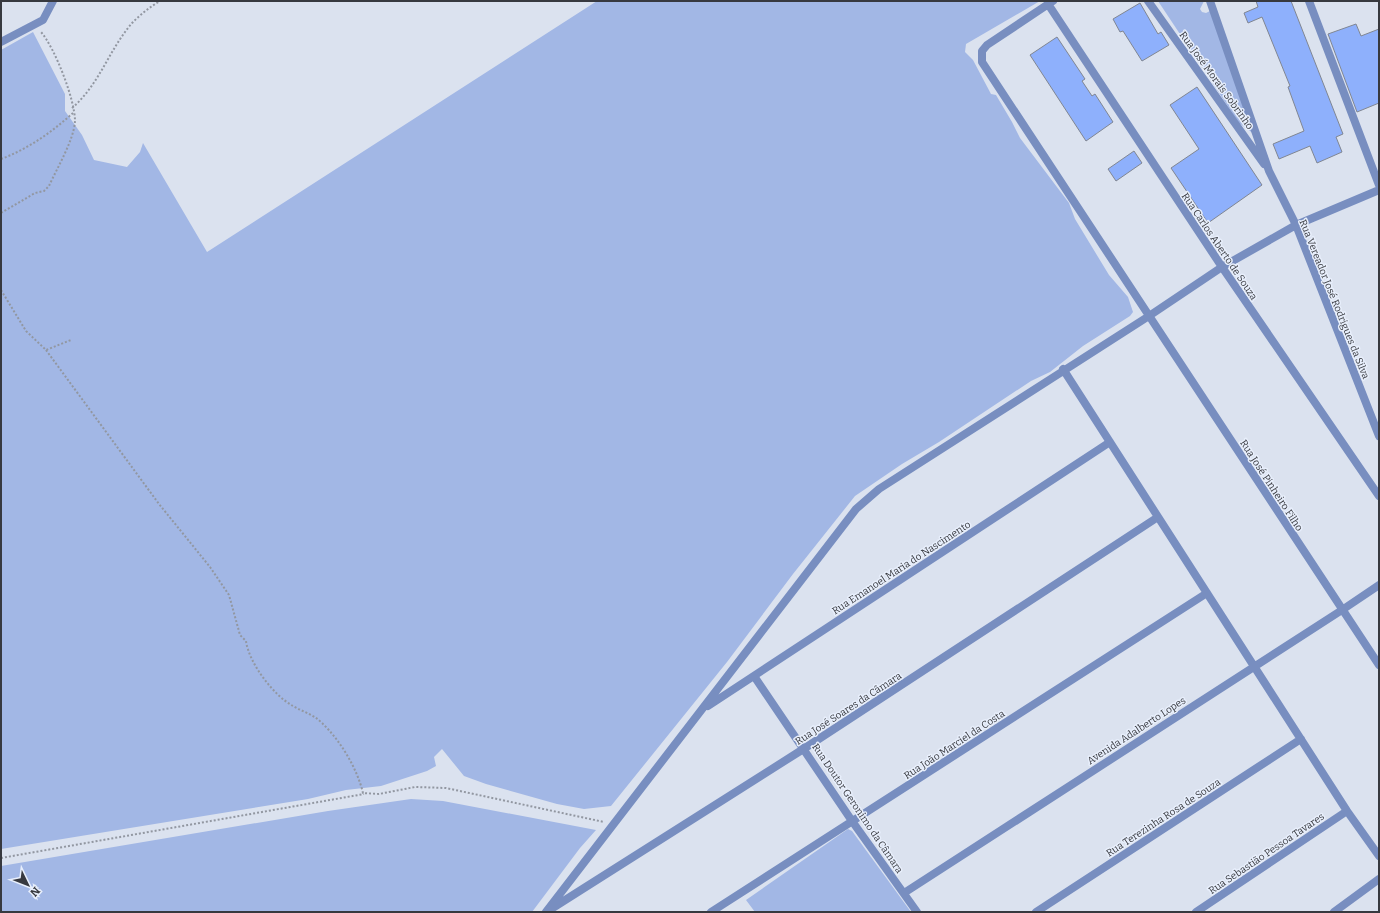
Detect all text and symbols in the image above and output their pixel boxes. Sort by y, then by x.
street label: Rua José Morais Sobrinho [1177,29,1256,132]
street label: Rua Carlos Aberto de Souza [1179,191,1260,303]
street label: Rua Vereador José Rodrigues da Silva [1297,218,1372,381]
street label: Rua José Pinheiro Filho [1237,438,1305,534]
street label: Rua Emanoel Maria do Nascimento [830,518,973,617]
street label: Rua José Soares da Câmara [793,669,904,748]
street label: Avenida Adalberto Lopes [1085,694,1188,767]
street label: Rua João Marciel da Costa [902,707,1008,782]
street label: Rua Doutor Geronimo da Câmara [809,741,906,876]
street label: Rua Terezinha Rosa de Souza [1104,776,1223,859]
street label: Rua Sebastião Pessoa Tavares [1207,811,1327,897]
north arrow [8,865,48,905]
text: N [27,884,43,899]

